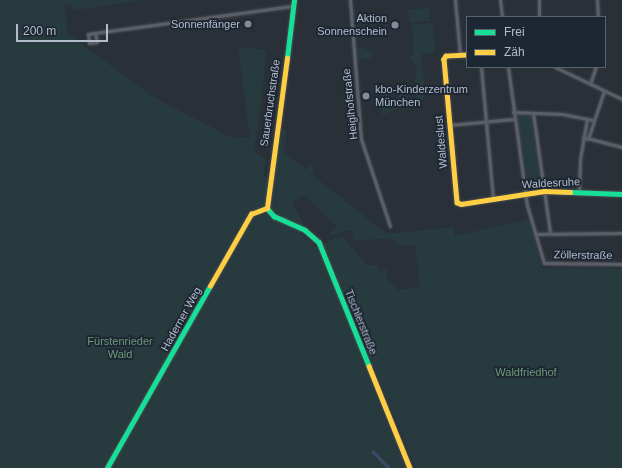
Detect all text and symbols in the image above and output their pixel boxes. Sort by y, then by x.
place label: Aktion Sonnenschein [317,12,387,38]
scale bar [18,16,110,42]
legend [466,16,606,68]
place label: Sonnenfänger [171,17,240,31]
marker: Sonnenfänger [243,19,253,29]
marker: Aktion Sonnenschein [390,20,400,30]
text: 200 m [23,24,56,38]
text: Frei [504,25,525,39]
text: Zäh [504,45,525,59]
street label: Sauerbruchstraße [257,58,283,148]
street label: Heiglhofstraße [340,68,360,140]
place label: kbo-Kinderzentrum München [375,83,468,109]
marker: kbo-Kinderzentrum München [360,90,372,102]
street label: Waldeslust [432,115,450,169]
street label: Waldesruhe [522,175,580,191]
street label: Zöllerstraße [554,248,612,262]
street label: Haderner Weg [158,285,204,353]
street label: Tischlerstraße [342,287,380,357]
park label: Fürstenrieder Wald [87,335,153,361]
park label: Waldfriedhof [495,365,557,379]

